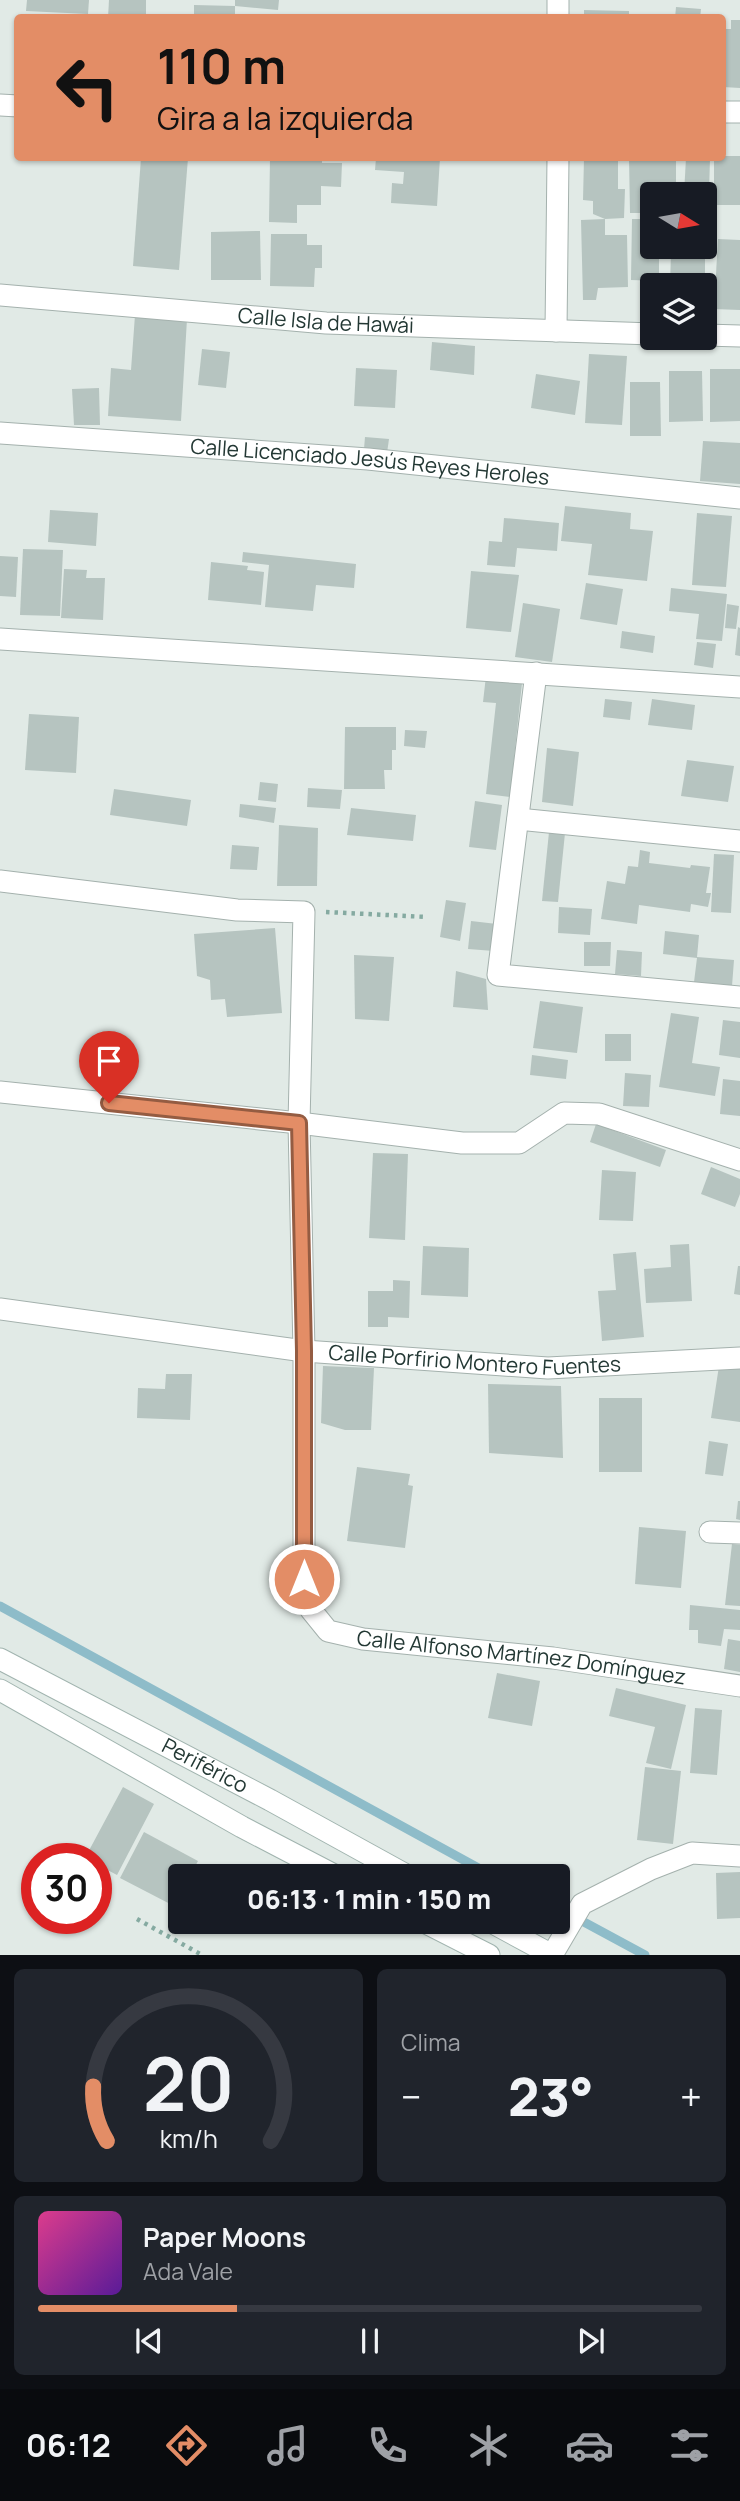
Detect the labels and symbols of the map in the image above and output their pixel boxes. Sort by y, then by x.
north arrow [640,182,718,259]
street label: Calle Isla de Hawái [237,300,414,339]
street label: Calle Licenciado Jesús Reyes Heroles [189,431,551,491]
pin [79,1031,139,1103]
street label: Calle Porfirio Montero Fuentes [328,1338,622,1381]
position arrow [267,1542,341,1616]
street label: Calle Alfonso Martínez Domínguez [356,1623,688,1691]
street label: Periférico [157,1731,253,1799]
speed limit sign: 30 [21,1843,112,1934]

